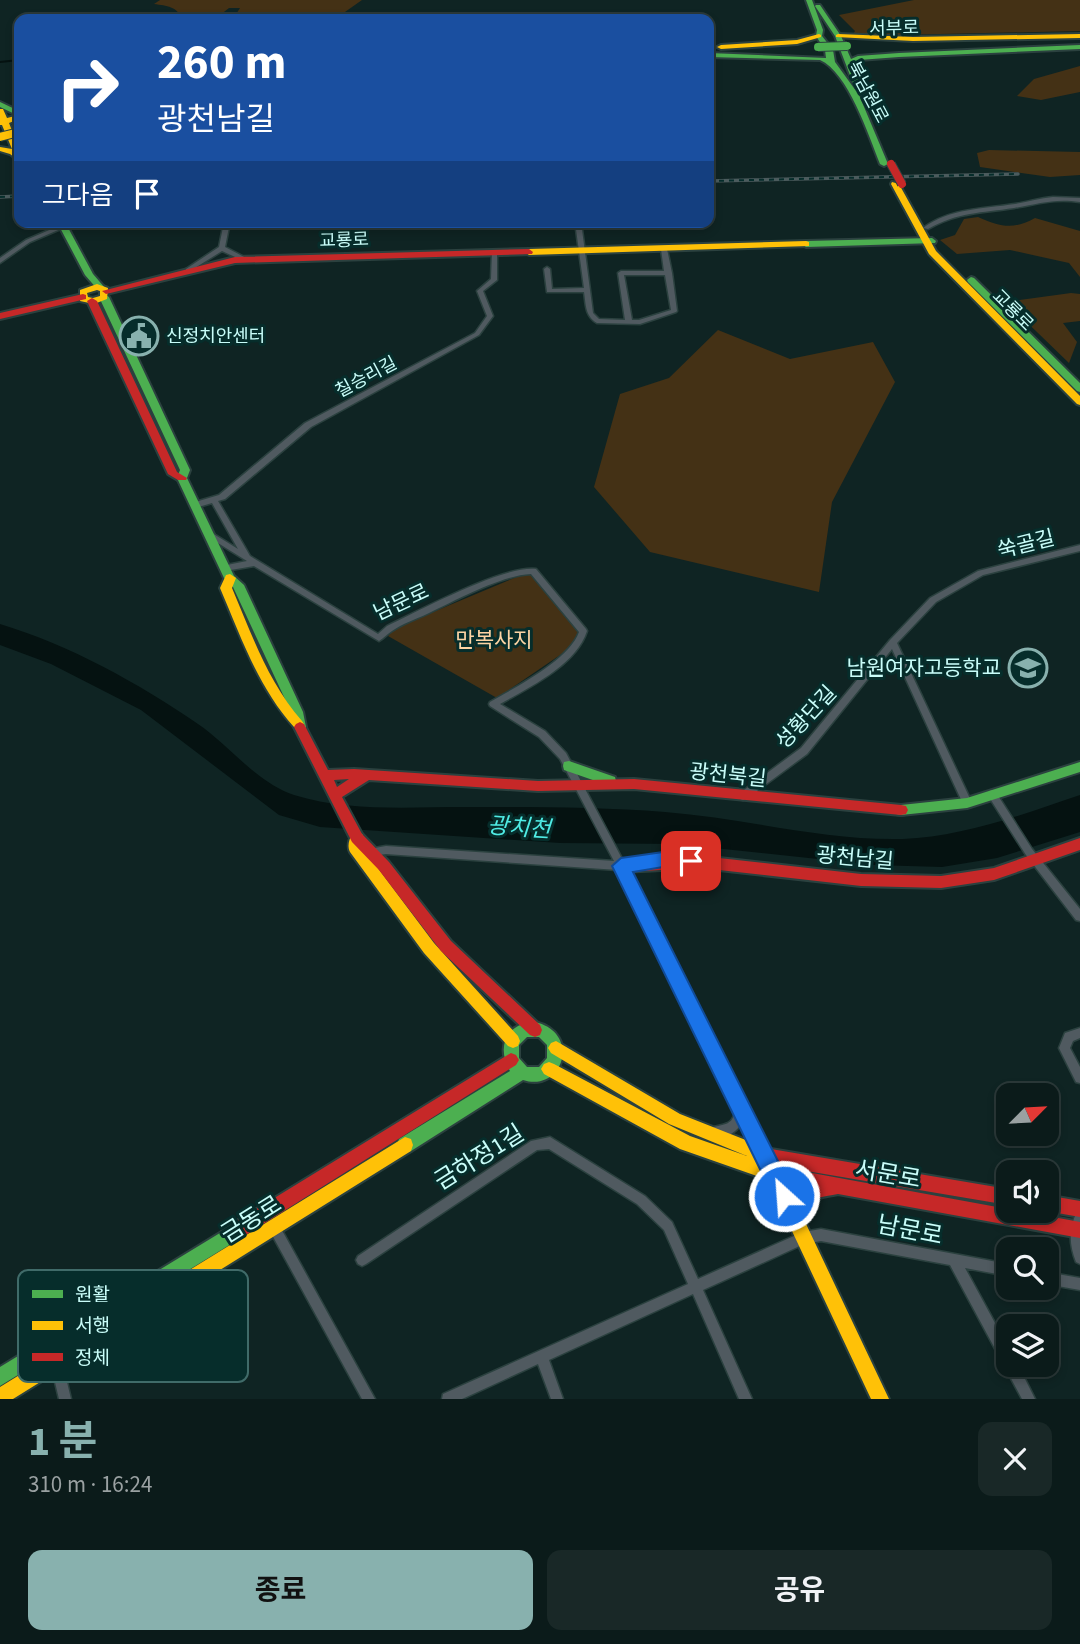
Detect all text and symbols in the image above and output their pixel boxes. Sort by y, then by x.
street label: 서부로 [869,16,919,41]
text: 260 m [157,28,286,98]
icon: right [42,42,133,133]
street label: 북남원로 [841,57,894,127]
text: 광천남길 [157,97,275,143]
icon: arrive [128,175,166,213]
text: 그다음 [42,177,114,214]
street label: 교룡로 [319,227,369,254]
street label: 교룡로 [986,284,1039,337]
public building icon: 신정치안센터 [118,315,160,357]
place label: 신정치안센터 [166,324,265,349]
street label: 칠승리길 [331,351,401,404]
street label: 쑥골길 [994,522,1058,566]
street label: 남문로 [368,576,434,628]
park label: 만복사지 [455,625,533,655]
school or university icon: 남원여자고등학교 [1007,647,1049,689]
place label: 남원여자고등학교 [846,653,1001,683]
street label: 성황단길 [769,679,843,755]
street label: 광천북길 [688,756,768,794]
water label: 광치천 [486,809,555,846]
pin [661,831,721,891]
street label: 광천남길 [815,840,895,876]
icon: arrive [672,842,710,880]
north arrow [996,1083,1059,1146]
map controls [996,1083,1059,1377]
street label: 금하정1길 [427,1116,531,1199]
street label: 서문로 [852,1152,924,1197]
position arrow [747,1159,821,1233]
button: sound [996,1160,1059,1223]
street label: 금동로 [214,1187,289,1252]
street label: 남문로 [874,1207,946,1254]
button: search [996,1237,1059,1300]
legend [18,1270,248,1382]
text: 원활 [75,1282,110,1309]
text: 서행 [75,1313,110,1340]
button: layers [996,1314,1059,1377]
text: 정체 [75,1345,110,1372]
text: 1 분 [28,1412,97,1472]
button: close [978,1422,1052,1496]
text: 310 m · 16:24 [28,1468,152,1501]
button: 종료 [28,1550,533,1630]
button: 공유 [547,1550,1052,1630]

